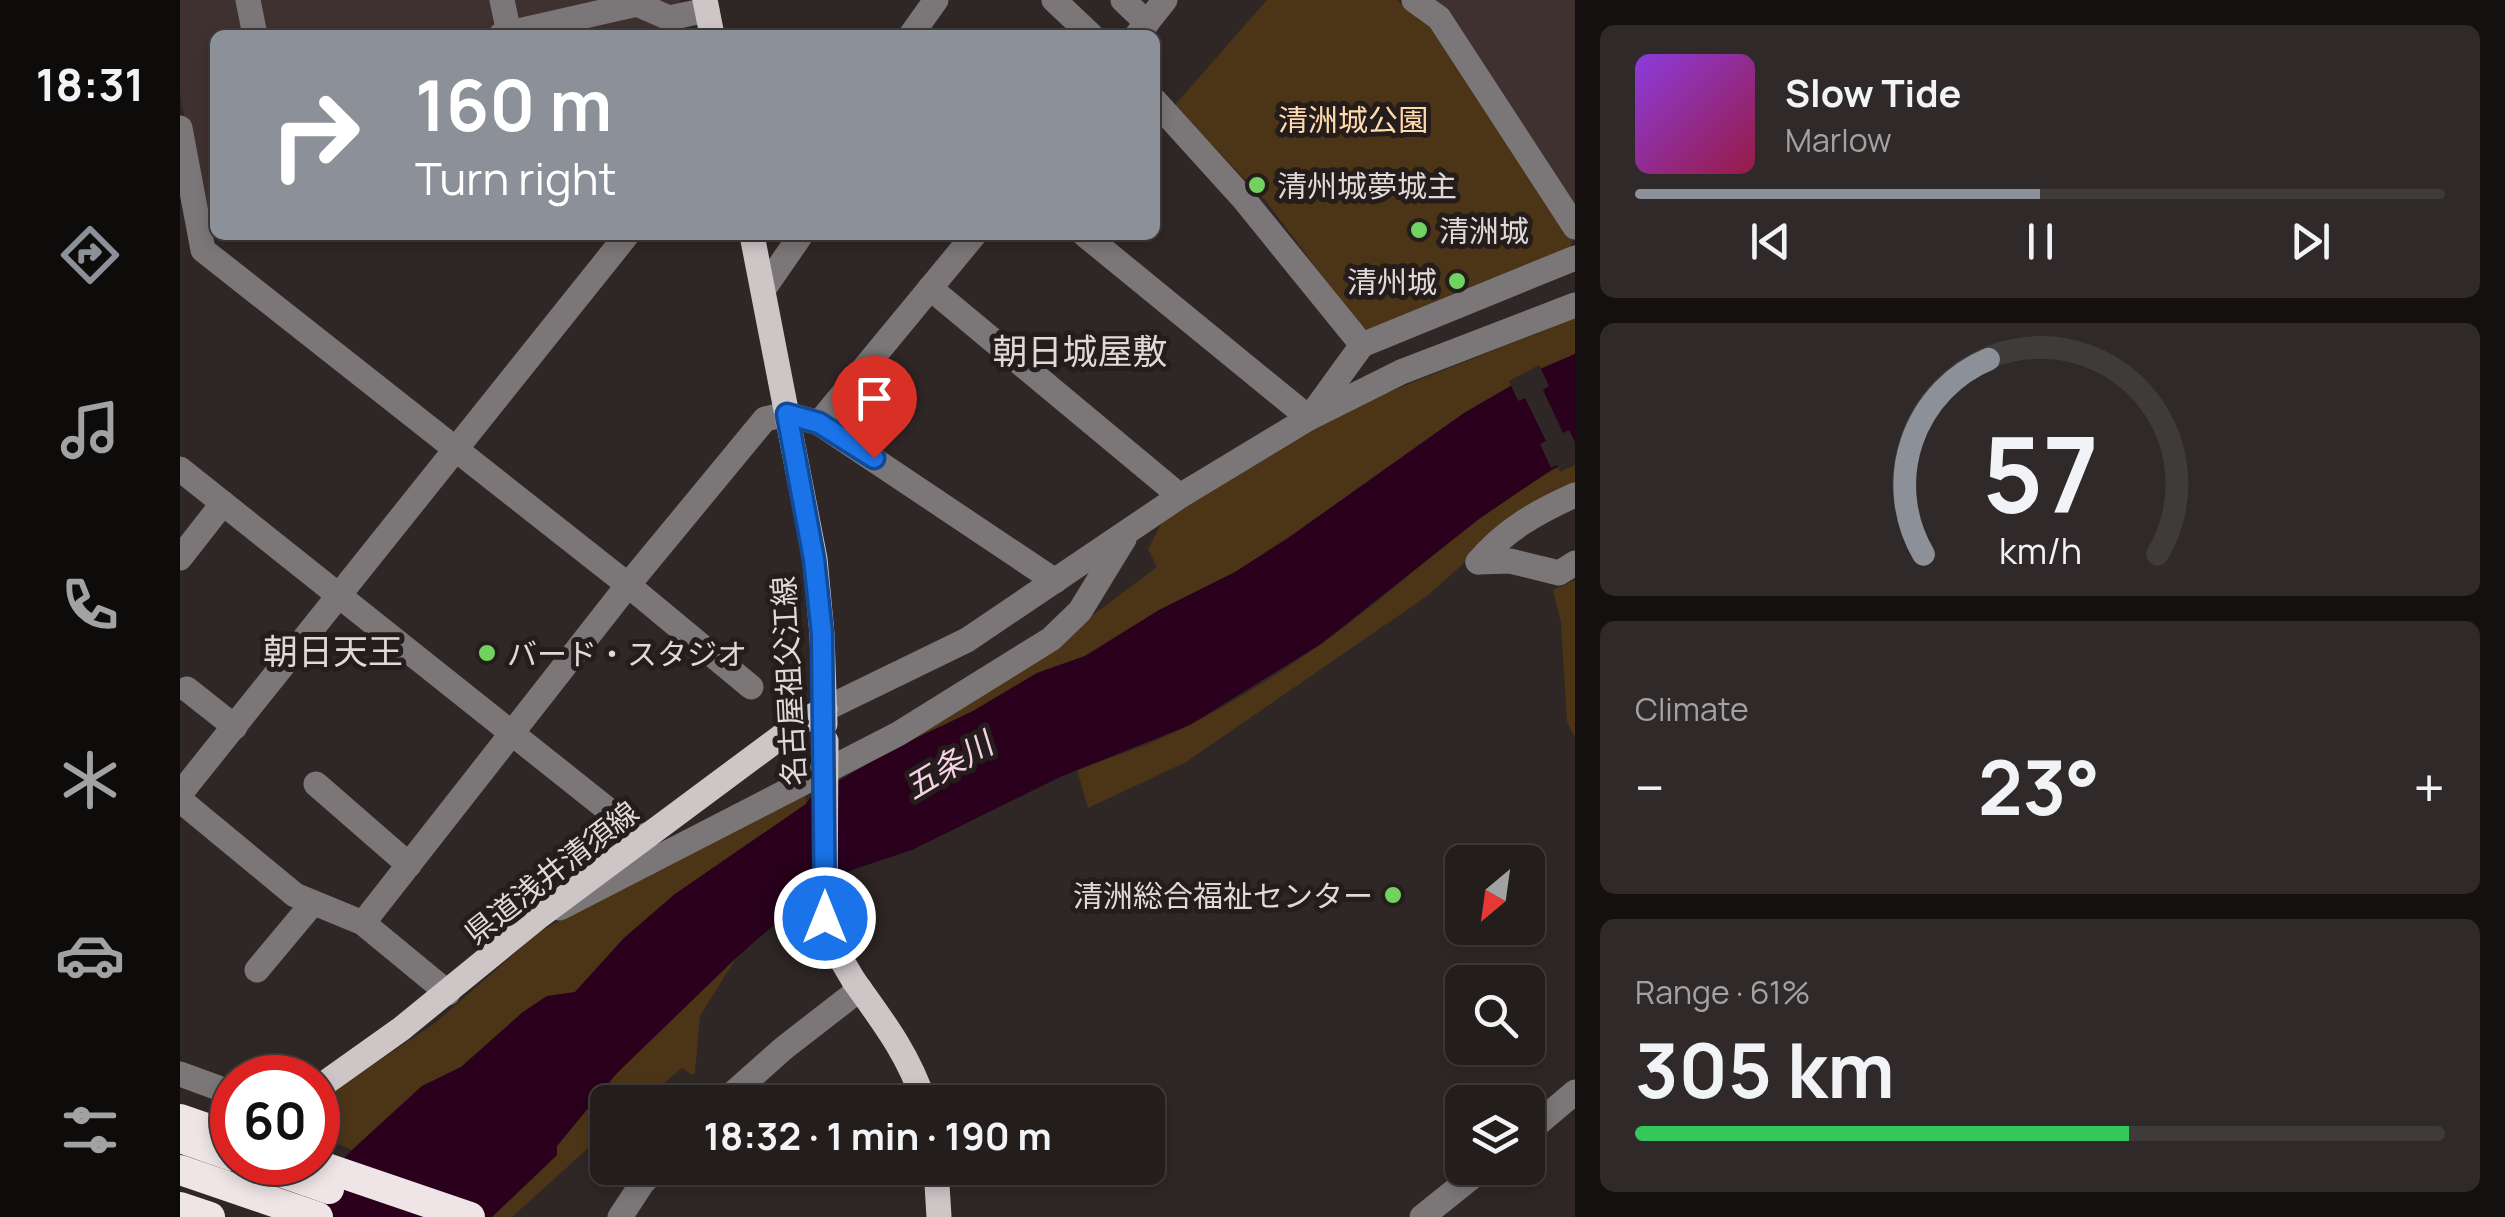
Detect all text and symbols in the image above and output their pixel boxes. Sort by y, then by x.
text: 18:31 [36,53,144,115]
text: 160 m [415,56,612,152]
text: Slow Tide [1785,66,1962,118]
icon: right [250,70,380,200]
park label: 清洲城公園 [1278,99,1428,140]
text: Marlow [1785,118,1892,162]
text: Turn right [415,147,616,209]
place label: 清州城夢城主 [1277,165,1457,206]
marker: 清州城夢城主 [1246,174,1268,196]
place label: 清洲城 [1439,210,1529,251]
icon: previous [1743,214,1798,269]
icon: pause [2013,214,2068,269]
icon: next [2283,214,2338,269]
marker: 清洲城 [1408,219,1430,241]
icon: directions [55,220,125,290]
place label: 清州城 [1347,261,1437,302]
marker: 清州城 [1446,270,1468,292]
district label: 朝日城屋敷 [992,327,1168,375]
pin [832,356,917,459]
icon: arrive [847,371,902,426]
icon: music [55,395,125,465]
text: 57 [1982,401,2098,543]
text: km/h [1998,526,2082,575]
icon: phone [55,570,125,640]
street label: 名古屋祖父江線 [762,575,814,787]
district label: 朝日天王 [263,627,403,675]
place label: バード・スタジオ [507,633,747,674]
marker: バード・スタジオ [476,642,498,664]
text: Climate [1635,687,1749,731]
water label: 五条川 [896,720,1003,809]
text: 23° [1978,735,2100,838]
icon: climate [55,745,125,815]
text: − [1635,749,1665,825]
text: + [2413,749,2445,825]
street label: 県道浅井清須線 [456,791,646,953]
north arrow [1445,845,1545,945]
map controls [1445,845,1545,1185]
position arrow [773,866,877,970]
place label: 清洲総合福祉センター [1073,875,1373,916]
marker: 清洲総合福祉センター [1382,884,1404,906]
icon: car [55,920,125,990]
button: search [1445,965,1545,1065]
text: Range · 61% [1635,970,1810,1014]
text: 305 km [1635,1018,1895,1121]
speed limit sign: 60 [210,1055,340,1185]
button: layers [1445,1085,1545,1185]
icon: filters [55,1095,125,1165]
text: 18:32 · 1 min · 190 m [703,1109,1052,1161]

